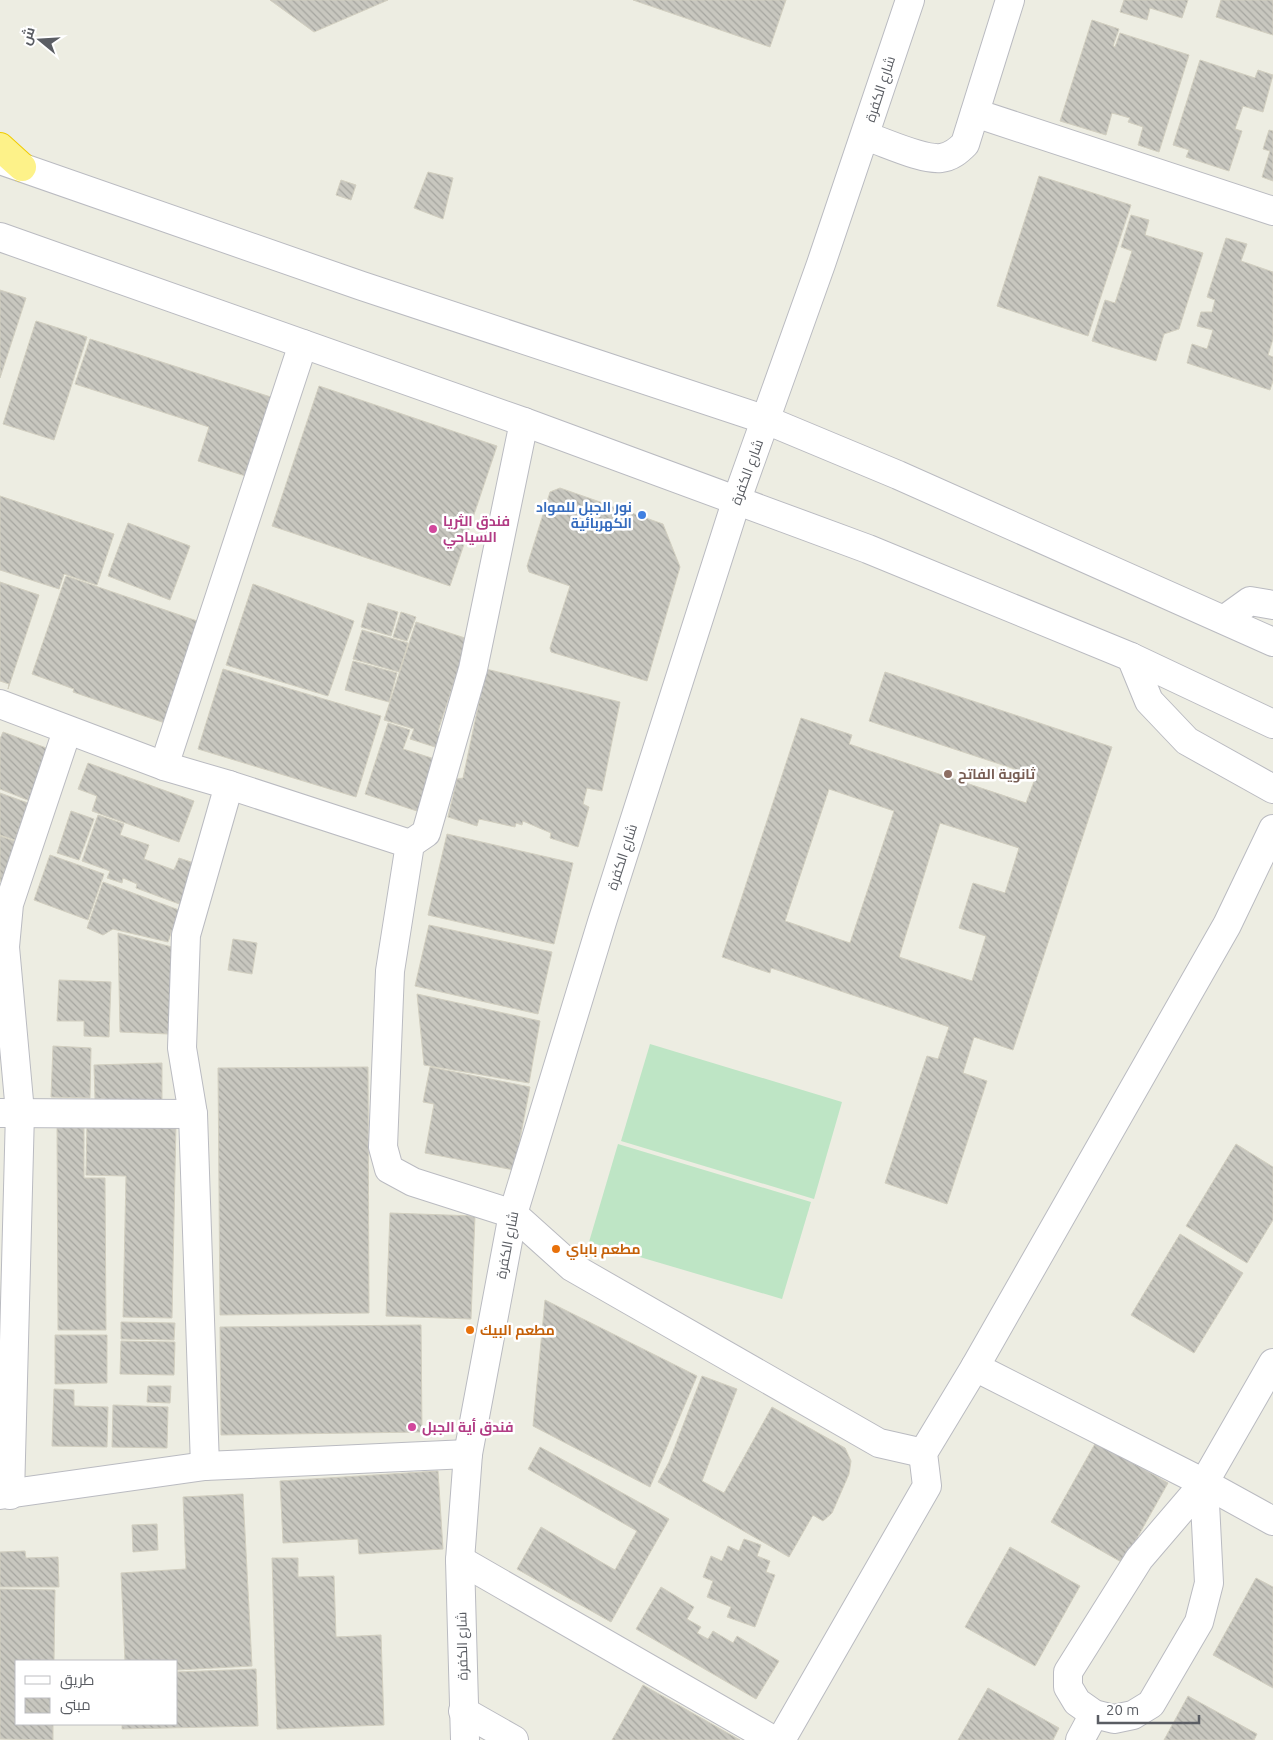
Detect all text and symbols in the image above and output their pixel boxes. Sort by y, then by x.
north arrow [15,15,65,65]
text: ش [17,25,39,47]
street label: شارع الكفرة [862,54,899,124]
street label: شارع الكفرة [728,437,767,507]
place label: نور الجبل للمواد الكهربائية [536,499,632,532]
marker: نور الجبل للمواد الكهربائية [636,509,648,521]
place label: فندق الثريا السياحي [443,513,510,549]
marker: فندق الثريا السياحي [427,523,439,535]
place label: ثانوية الفاتح [958,766,1036,784]
marker: ثانوية الفاتح [942,768,954,780]
street label: شارع الكفرة [604,822,641,892]
street label: شارع الكفرة [493,1210,522,1280]
place label: مطعم باباي [566,1241,640,1260]
marker: مطعم باباي [550,1243,562,1255]
place label: مطعم البيك [480,1322,555,1340]
marker: مطعم البيك [464,1324,476,1336]
place label: فندق أية الجبل [422,1418,514,1436]
marker: فندق أية الجبل [406,1421,418,1433]
street label: شارع الكفرة [453,1612,472,1680]
legend [15,1660,178,1725]
text: طريق [60,1671,94,1690]
scale bar [1098,1692,1199,1724]
text: مبنى [60,1696,91,1715]
text: 20 m [1106,1701,1139,1718]

